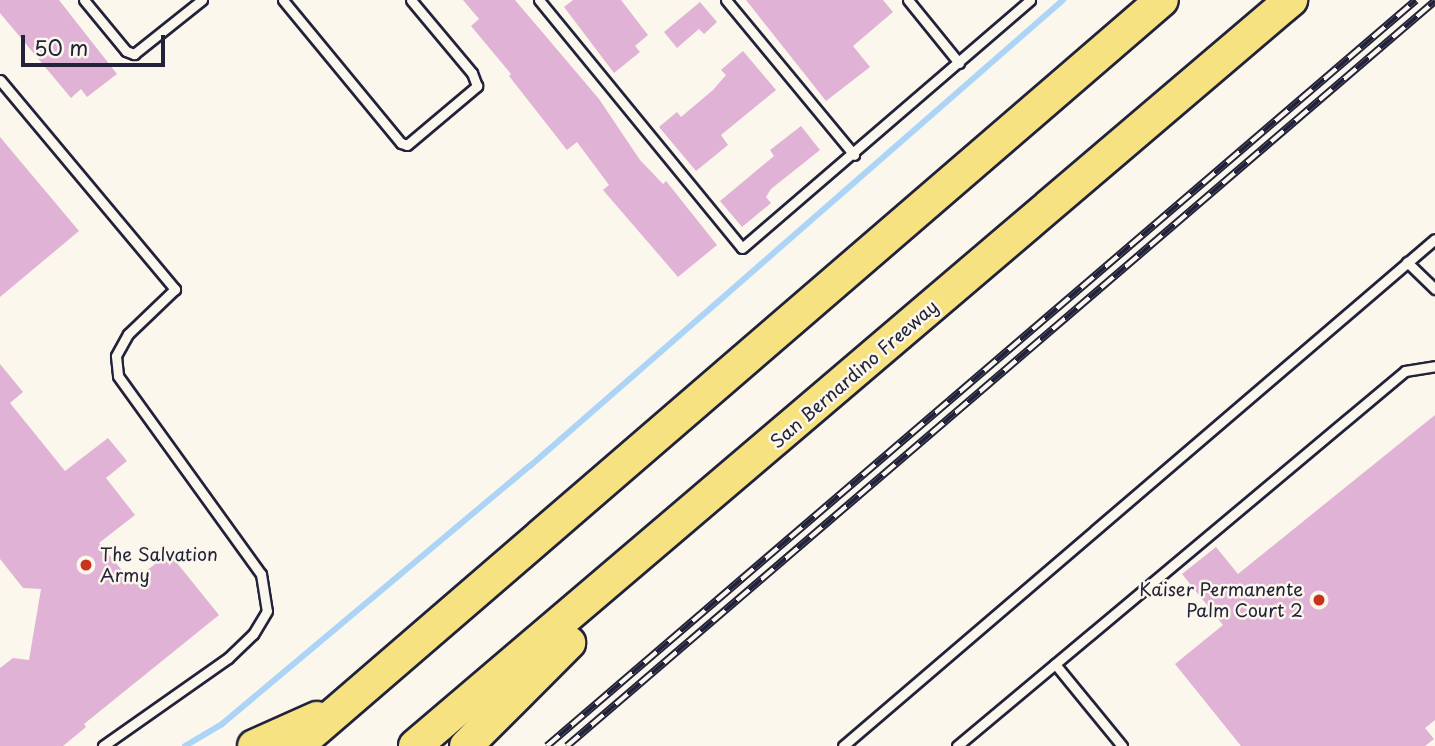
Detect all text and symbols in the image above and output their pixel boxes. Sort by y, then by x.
scale bar [24,21,168,65]
text: 50 m [34,31,88,63]
street label: San Bernardino Freeway [766,295,942,453]
place label: The Salvation Army [100,544,219,586]
marker: The Salvation Army [78,557,94,573]
place label: Kaiser Permanente Palm Court 2 [1139,579,1303,622]
marker: Kaiser Permanente Palm Court 2 [1309,590,1329,610]

